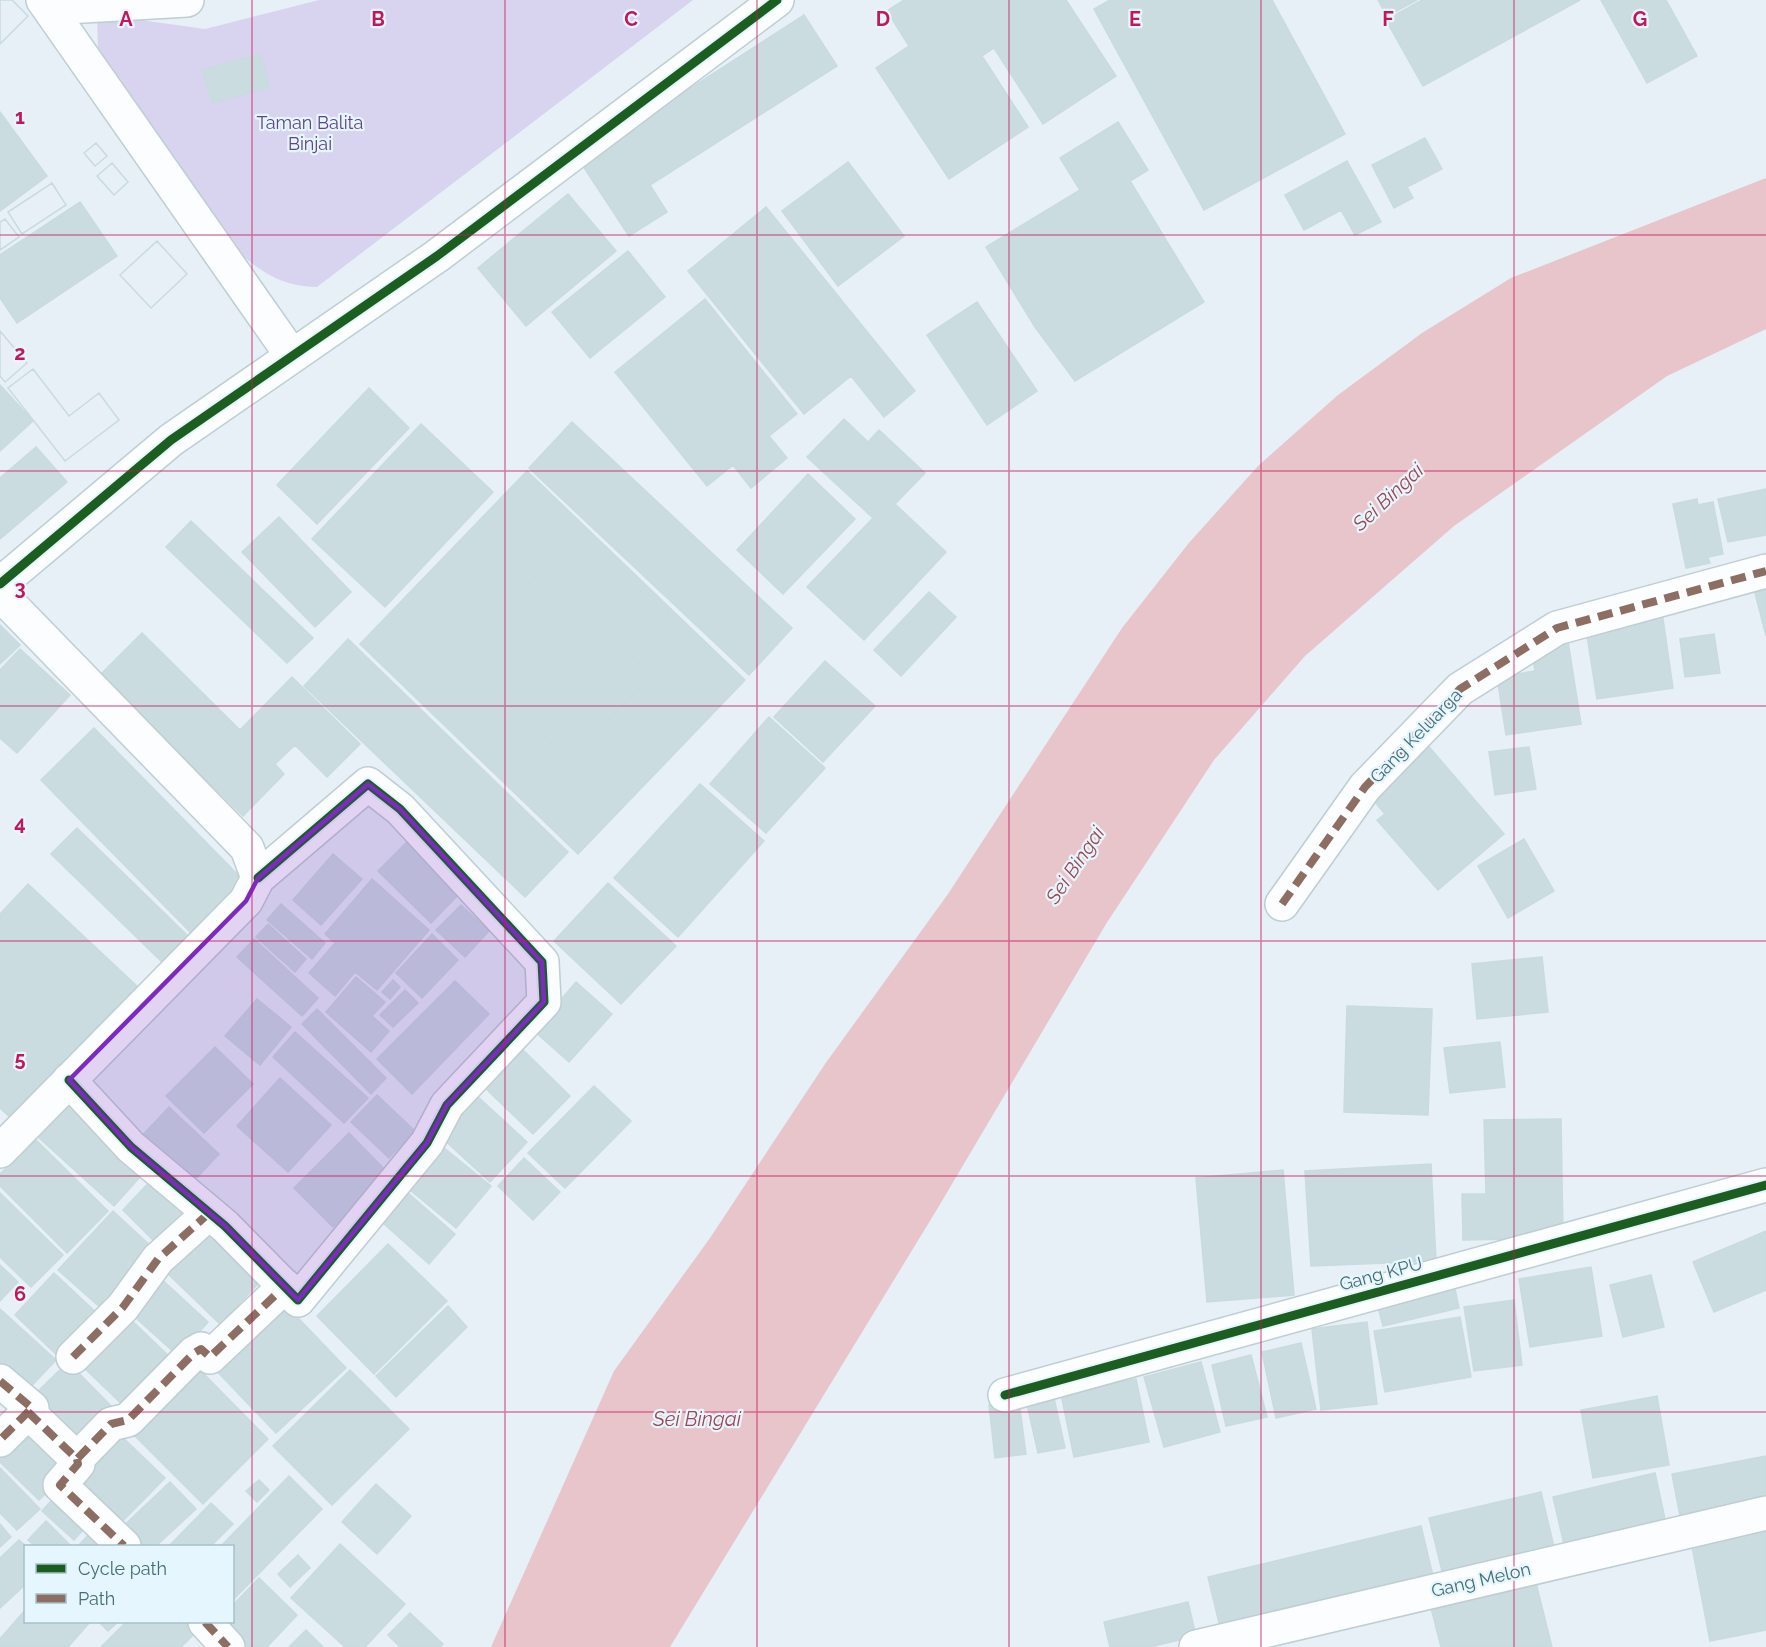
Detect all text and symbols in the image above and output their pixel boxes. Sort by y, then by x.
text: A [119,7,133,31]
text: B [371,7,385,31]
text: C [624,7,638,31]
text: D [876,7,890,31]
text: E [1129,7,1141,31]
text: F [1382,7,1394,31]
text: G [1633,7,1647,31]
text: 1 [15,105,25,129]
park label: Taman Balita Binjai [257,112,363,154]
text: 2 [14,341,26,365]
water label: Sei Bingai [1347,458,1429,536]
text: 3 [14,576,26,600]
street label: Gang Keluarga [1365,684,1466,787]
text: 4 [14,811,26,835]
water label: Sei Bingai [1040,821,1110,909]
text: 5 [14,1047,26,1071]
street label: Gang KPU [1337,1252,1425,1295]
text: 6 [14,1282,26,1306]
water label: Sei Bingai [652,1407,742,1431]
legend [24,1545,234,1623]
text: Cycle path [78,1558,167,1579]
street label: Gang Melon [1429,1558,1533,1601]
text: Path [78,1588,115,1609]

